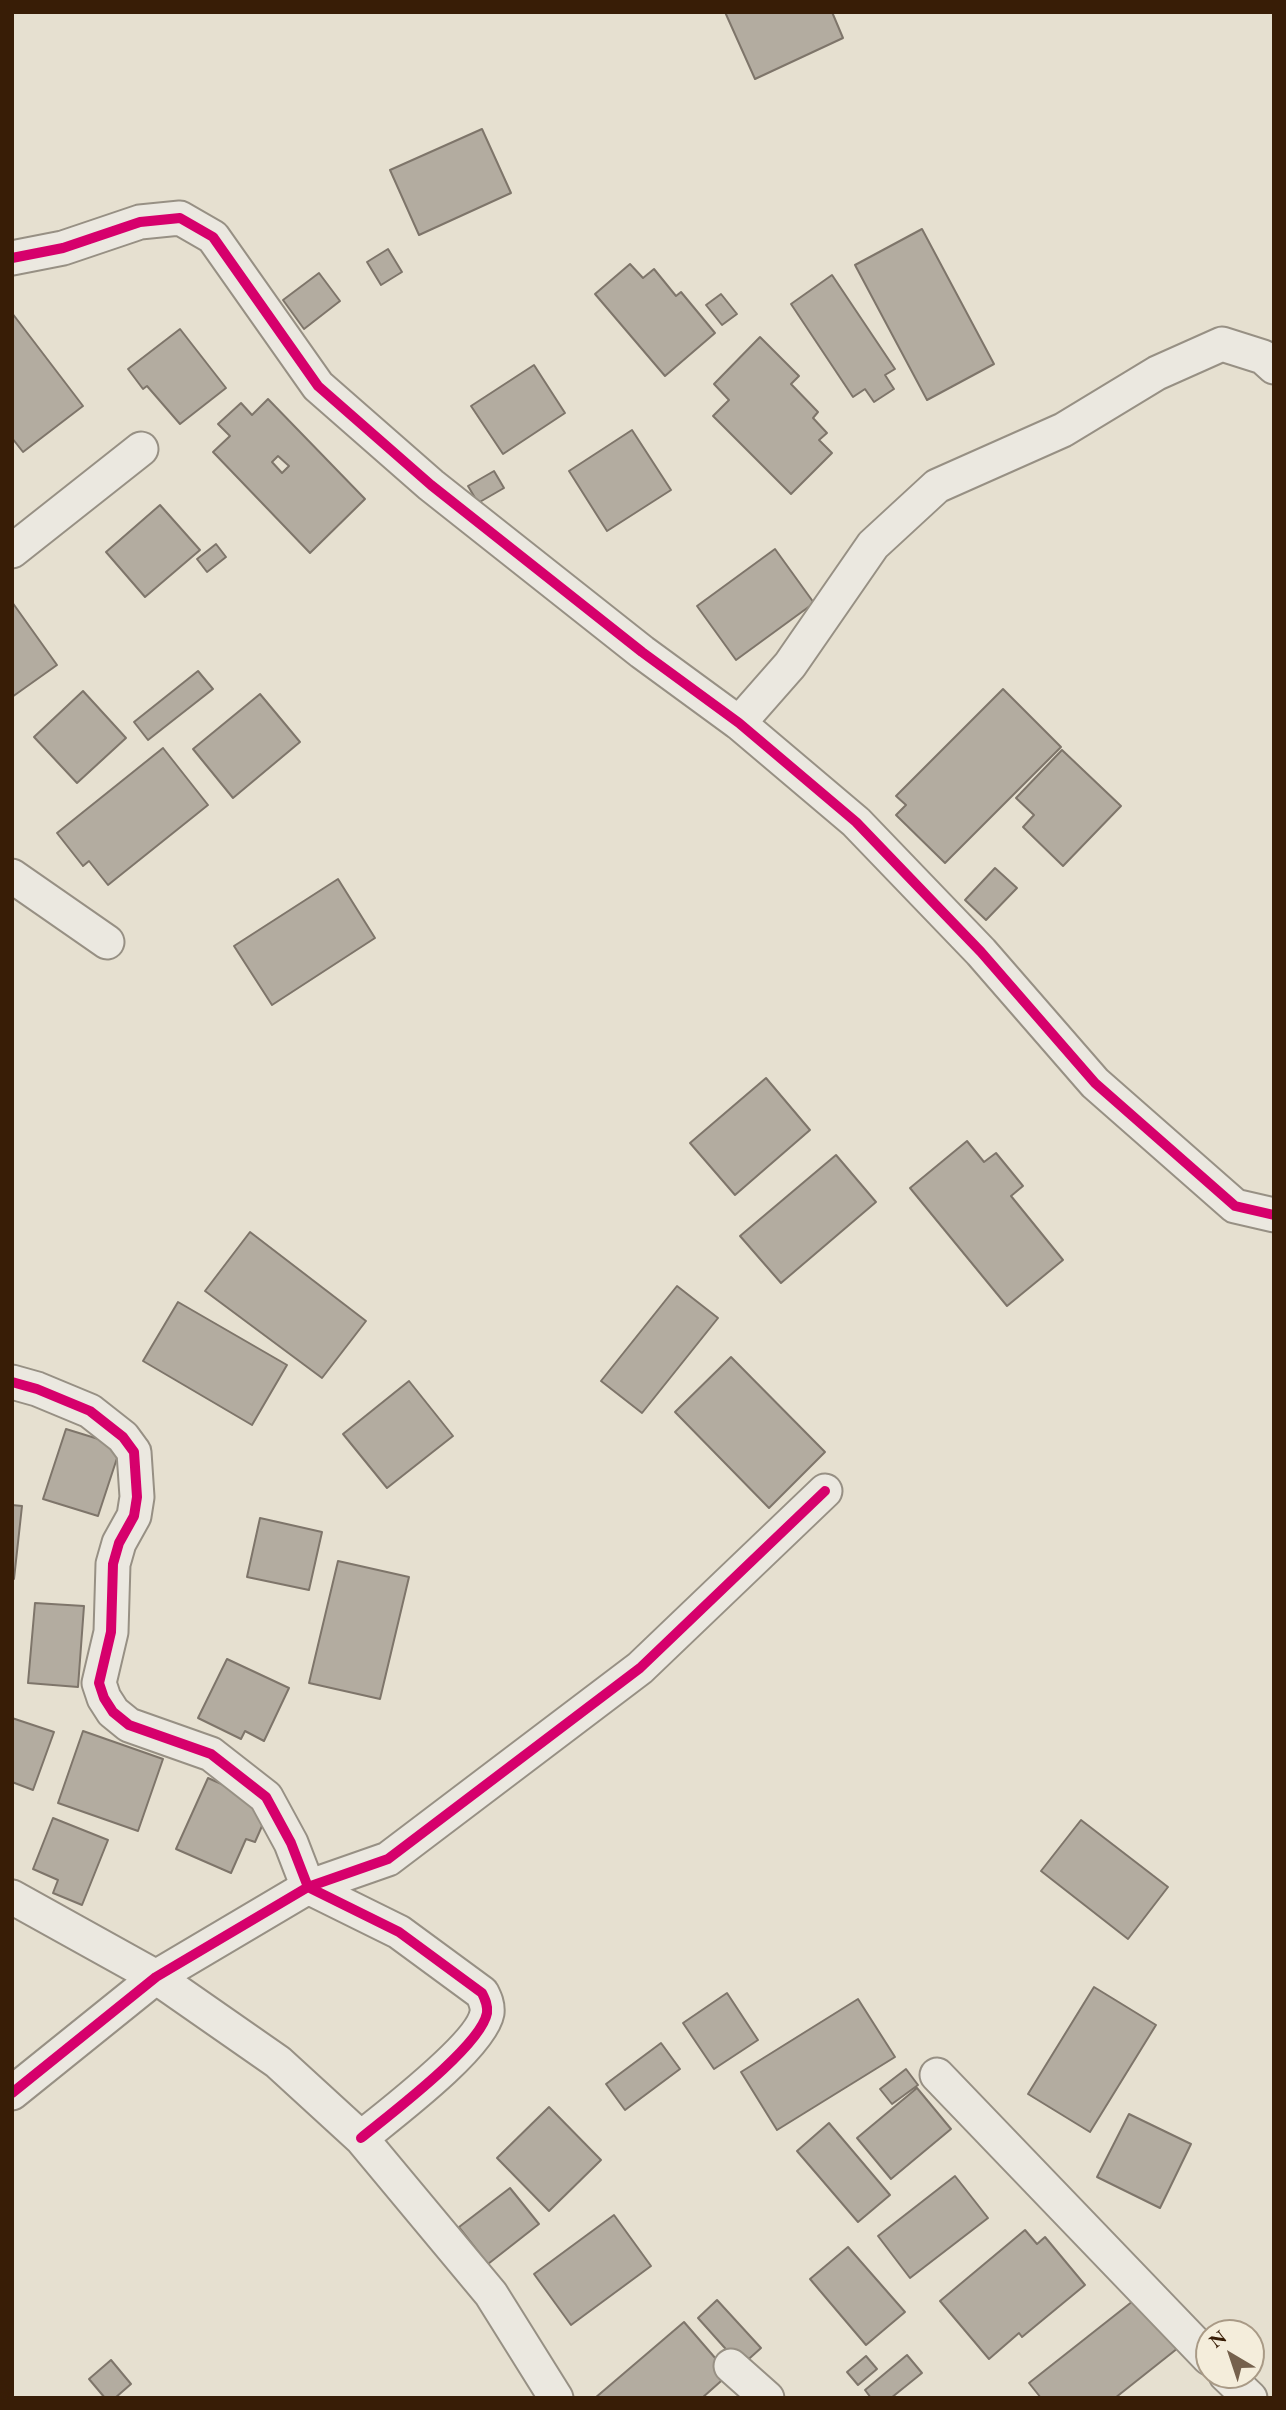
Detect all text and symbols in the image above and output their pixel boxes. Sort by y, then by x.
north arrow [1195,2319,1265,2389]
text: N [1204,2324,1232,2353]

